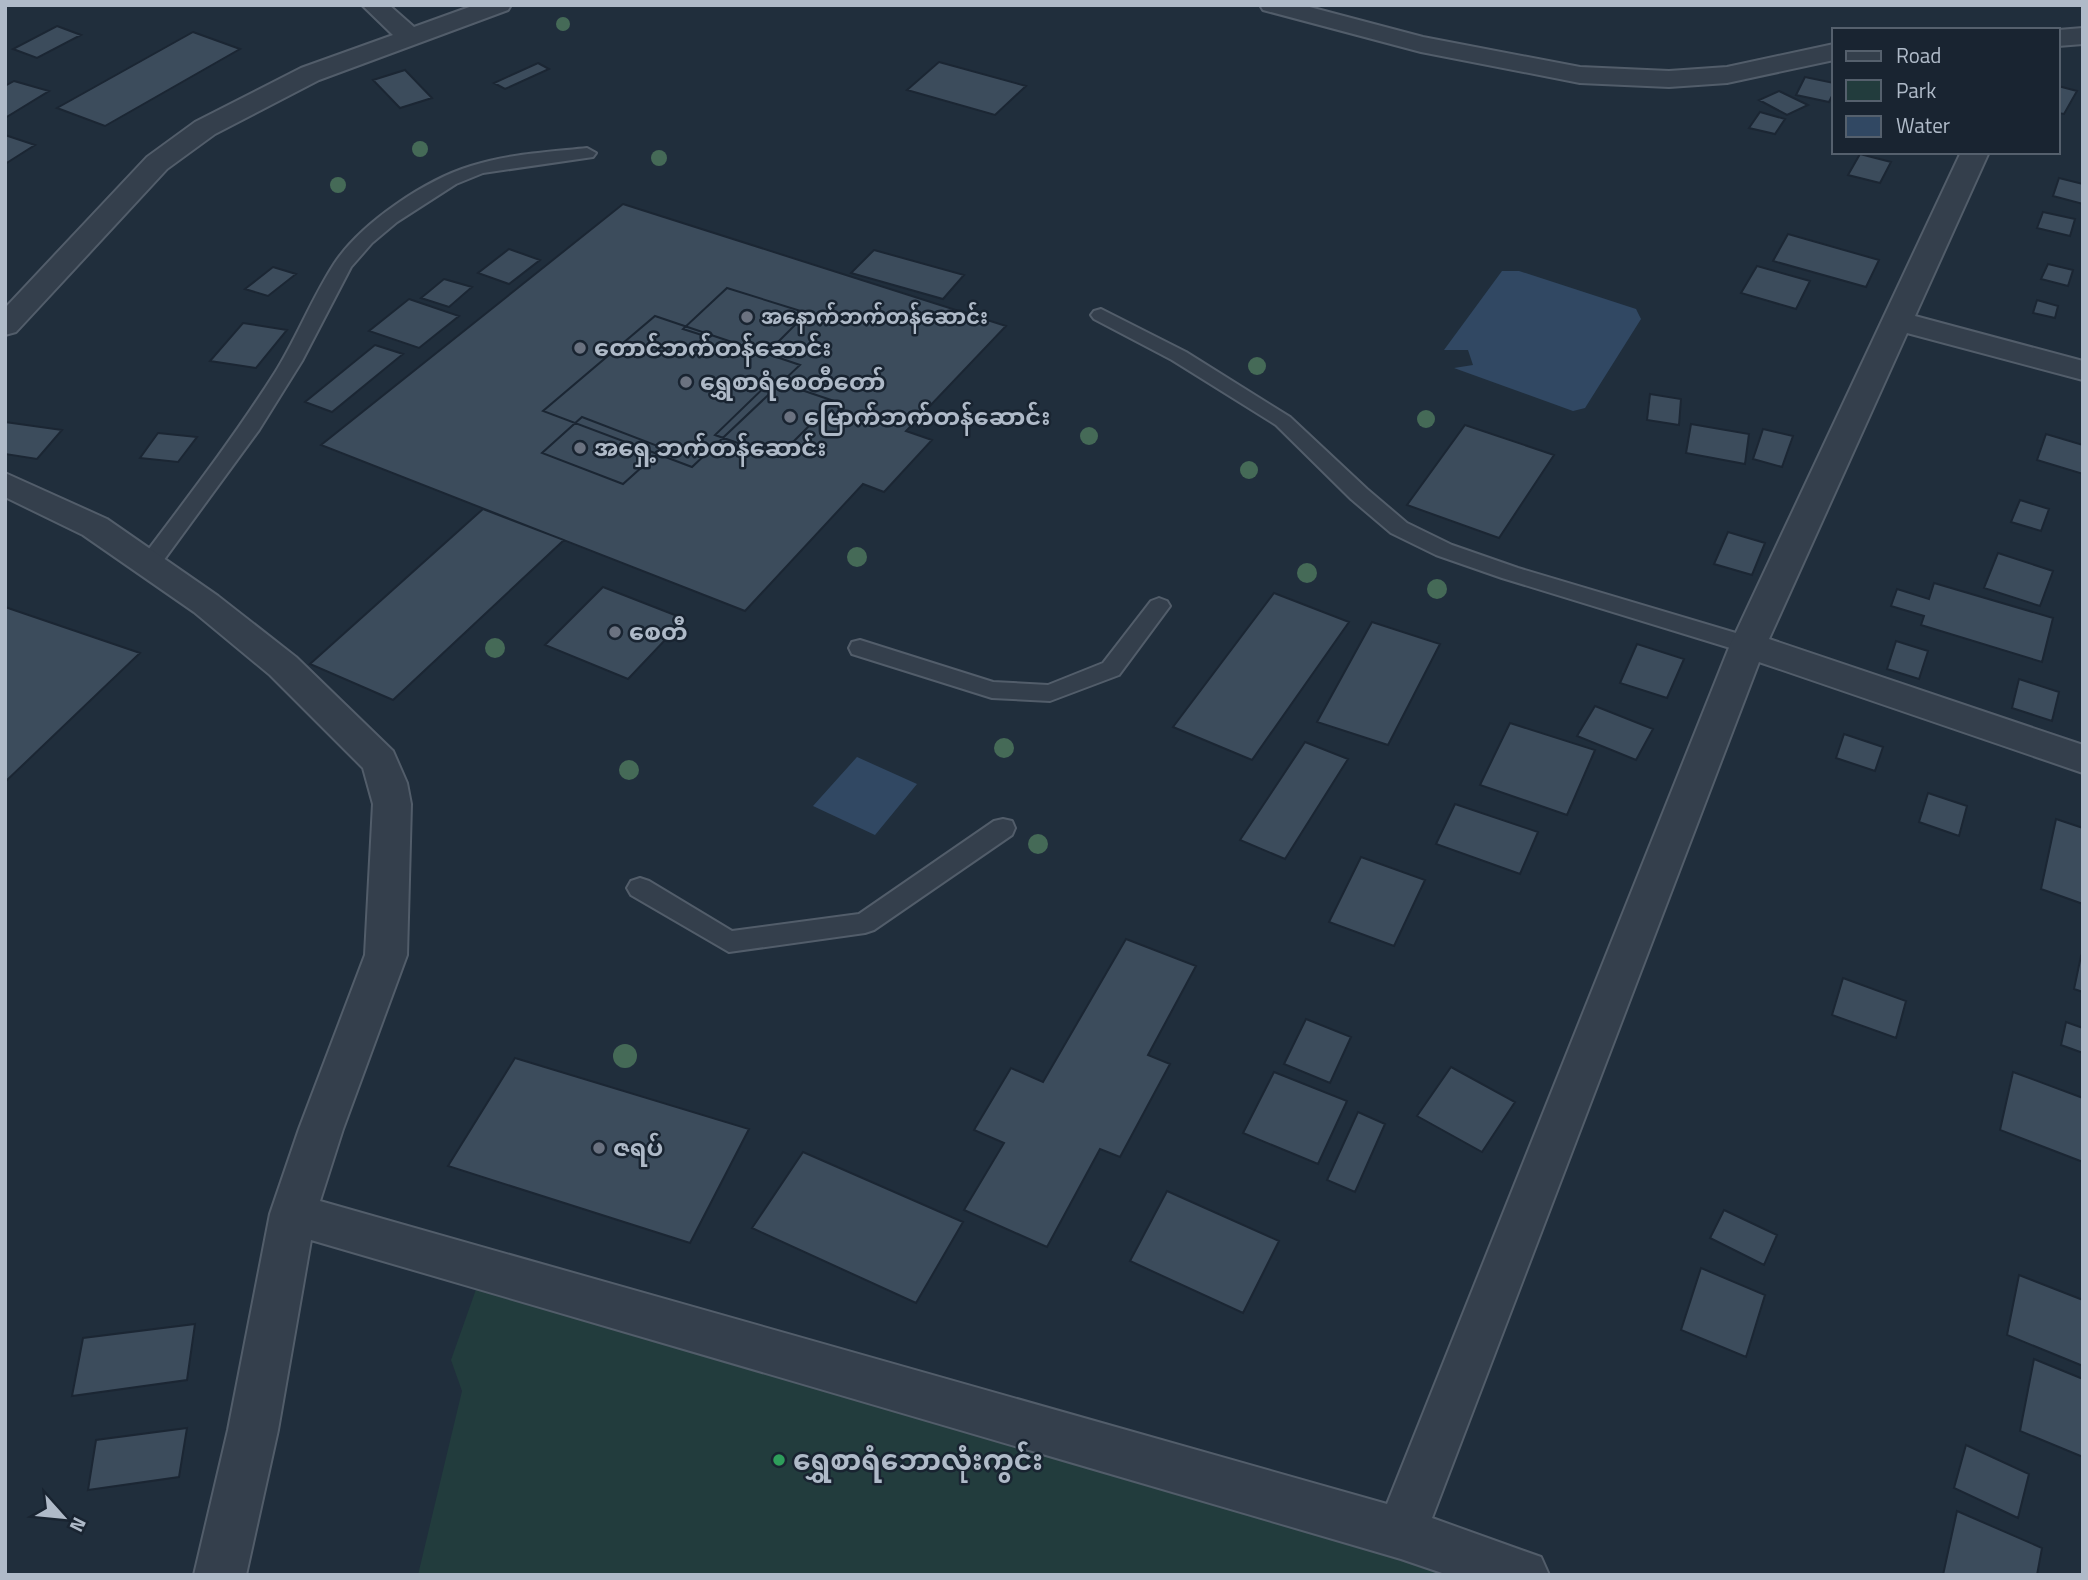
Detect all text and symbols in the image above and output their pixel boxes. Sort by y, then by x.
legend [1832,28,2060,154]
text: Road [1896,39,1941,71]
text: Park [1896,74,1936,106]
text: Water [1896,109,1950,141]
place label: အနောက်ဘက်တန်ဆောင်း [761,300,988,334]
marker: အနောက်ဘက်တန်ဆောင်း [739,309,755,325]
place label: တောင်ဘက်တန်ဆောင်း [594,329,832,367]
marker: တောင်ဘက်တန်ဆောင်း [572,340,588,356]
place label: ရွှေစာရံစေတီတော် [700,363,885,401]
marker: ရွှေစာရံစေတီတော် [678,374,694,390]
place label: မြောက်ဘက်တန်ဆောင်း [804,398,1050,436]
marker: မြောက်ဘက်တန်ဆောင်း [782,409,798,425]
place label: အရှေ့ဘက်တန်ဆောင်း [594,429,826,467]
marker: အရှေ့ဘက်တန်ဆောင်း [572,440,588,456]
place label: စေတီ [629,613,688,649]
marker: စေတီ [607,624,623,640]
place label: ဇရပ် [613,1129,663,1167]
marker: ဇရပ် [591,1140,607,1156]
place label: ရွှေစာရံဘောလုံးကွင်း [793,1438,1043,1483]
marker: ရွှေစာရံဘောလုံးကွင်း [771,1452,787,1468]
north arrow [28,1482,98,1552]
text: N [63,1512,95,1537]

